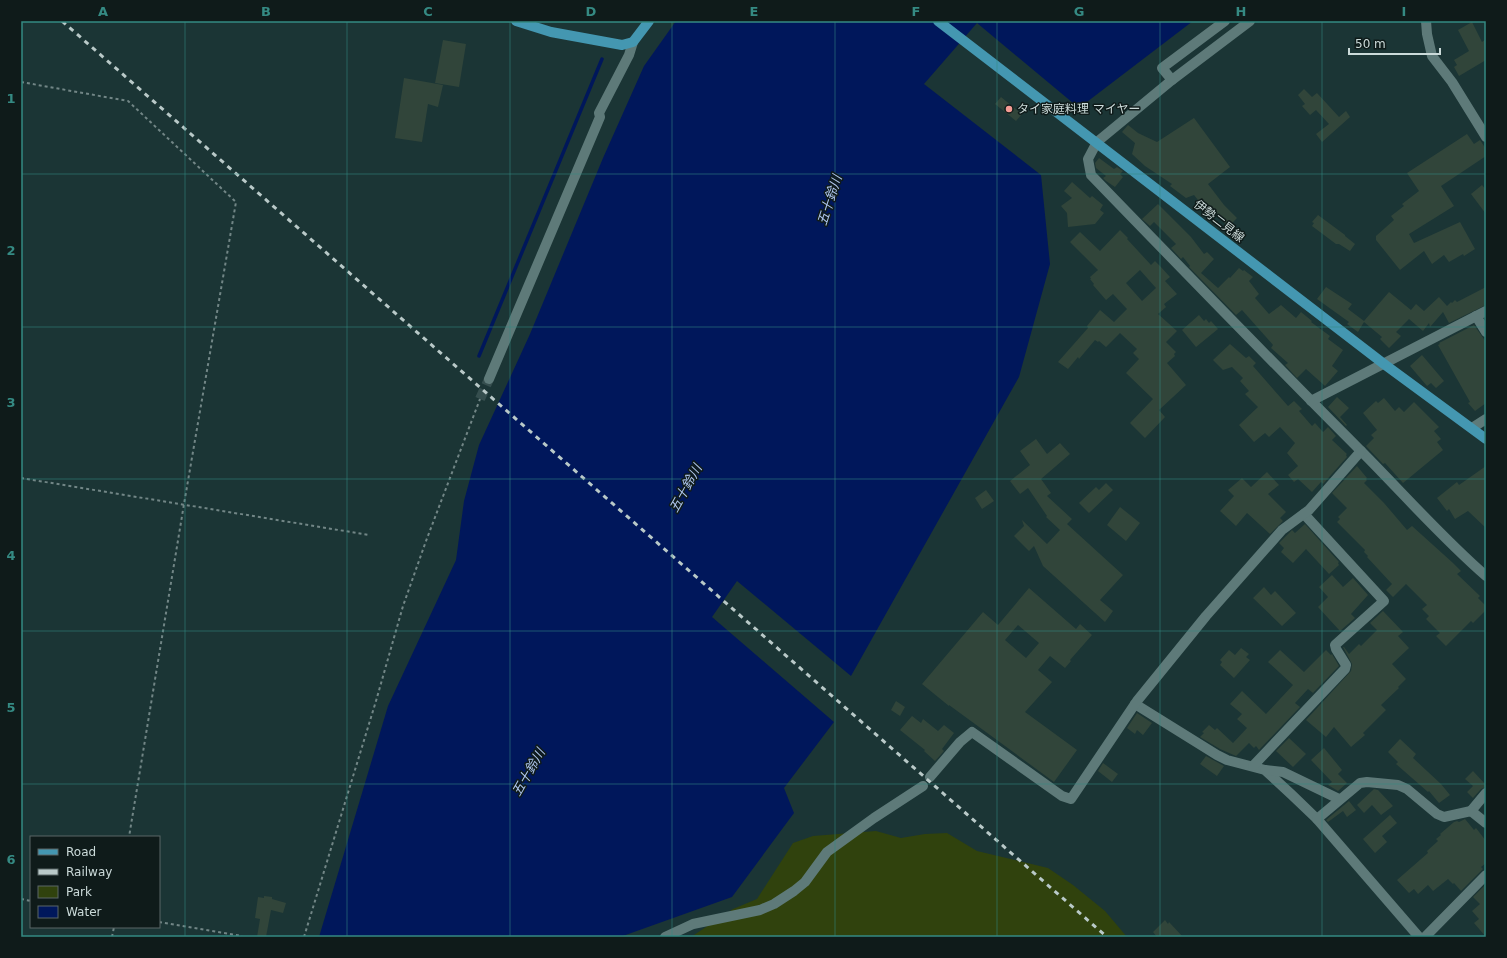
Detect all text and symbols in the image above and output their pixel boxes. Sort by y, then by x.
text: A [98,4,108,19]
text: B [261,4,271,19]
text: C [423,4,433,19]
text: D [586,4,597,19]
text: E [750,4,758,19]
text: F [912,4,920,19]
text: G [1074,4,1084,19]
text: H [1236,4,1246,19]
text: I [1402,4,1406,19]
scale bar [1349,30,1440,56]
text: 50 m [1355,37,1386,51]
text: 1 [6,91,16,106]
place label: タイ家庭料理 マイヤー [1017,102,1140,116]
marker: タイ家庭料理 マイヤー [1004,104,1014,114]
water label: 五十鈴川 [814,171,845,227]
street label: 伊勢二見線 [1191,197,1247,245]
text: 2 [6,243,16,258]
text: 3 [6,395,16,410]
water label: 五十鈴川 [666,460,706,515]
text: 4 [6,548,16,563]
text: 5 [6,700,16,715]
water label: 五十鈴川 [509,744,549,799]
legend [30,836,160,928]
text: Road [66,845,96,859]
text: 6 [6,852,16,867]
text: Railway [66,865,112,879]
text: Park [66,885,92,899]
text: Water [66,905,102,919]

